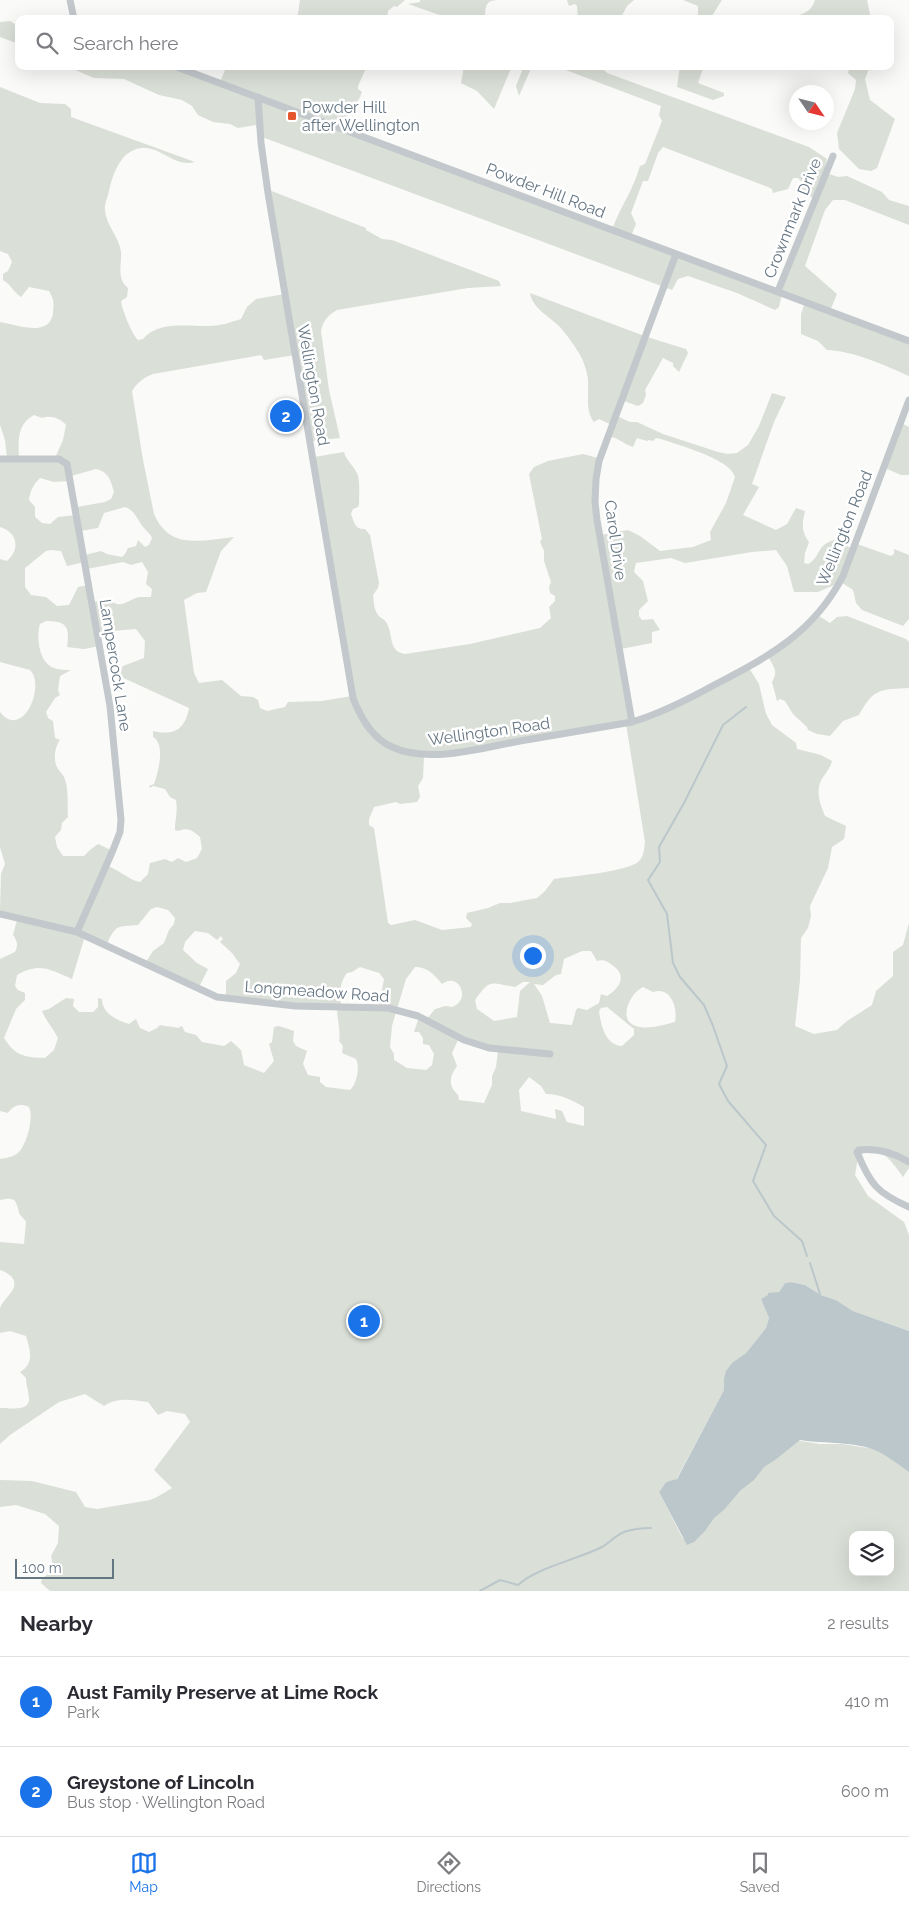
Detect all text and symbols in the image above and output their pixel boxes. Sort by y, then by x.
search box [15,15,894,70]
icon: search [33,29,61,57]
text: Search here [73,32,179,54]
north arrow [789,85,834,130]
place label: Powder Hill after Wellington [302,98,420,135]
marker: Powder Hill after Wellington [286,110,298,122]
street label: Crownmark Drive [760,155,825,281]
street label: Powder Hill Road [483,159,608,222]
street label: Wellington Road [293,323,334,447]
pin: 2 [270,397,302,435]
street label: Wellington Road [813,468,876,589]
street label: Carol Drive [600,499,631,581]
street label: Lampercock Lane [96,598,135,733]
street label: Wellington Road [427,714,551,749]
your location [520,943,546,969]
street label: Longmeadow Road [244,977,390,1006]
pin: 1 [348,1302,380,1340]
map controls [849,1531,894,1576]
button: layers [849,1531,894,1576]
scale bar [15,1556,114,1579]
text: 100 m [22,1560,62,1576]
text: Nearby [20,1611,93,1636]
text: 2 results [827,1614,889,1633]
text: Aust Family Preserve at Lime Rock [67,1681,378,1703]
text: 1 [32,1692,40,1711]
text: 410 m [845,1692,889,1711]
text: Park [67,1703,100,1722]
text: Greystone of Lincoln [67,1771,254,1793]
text: 2 [31,1782,41,1801]
text: 600 m [841,1782,889,1801]
text: Bus stop · Wellington Road [67,1793,265,1812]
tab: Map [129,1849,158,1895]
tab: Directions [416,1849,481,1895]
tab: Saved [740,1849,780,1895]

